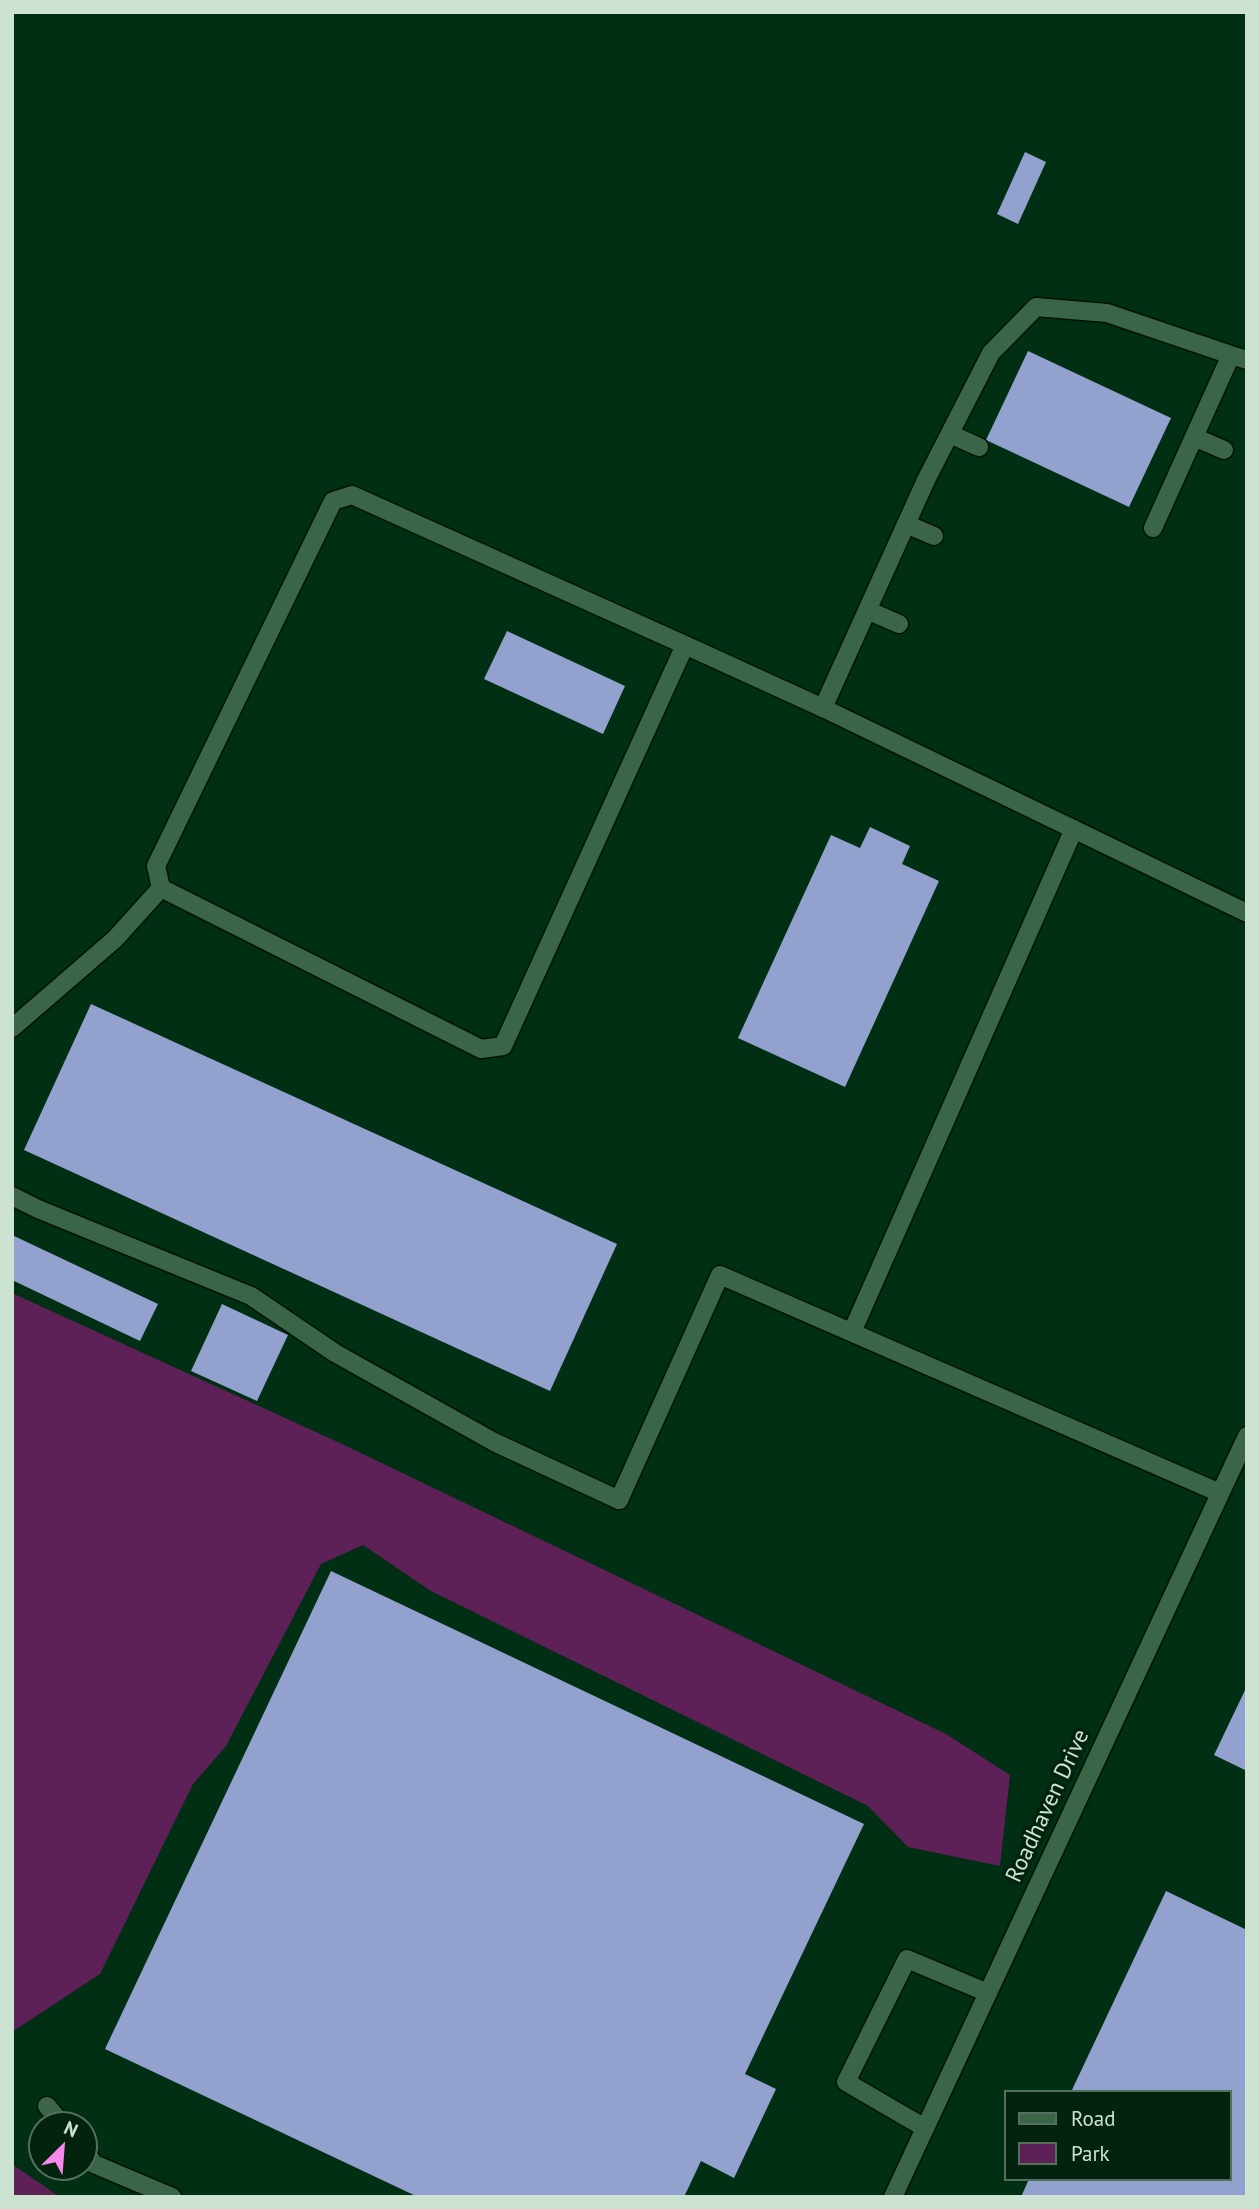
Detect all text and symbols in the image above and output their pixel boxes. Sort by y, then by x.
street label: Roadhaven Drive [1001,1725,1095,1887]
legend [1004,2090,1231,2181]
text: Road [1071,2105,1115,2132]
north arrow [28,2111,98,2181]
text: N [60,2115,82,2142]
text: Park [1071,2140,1110,2167]

